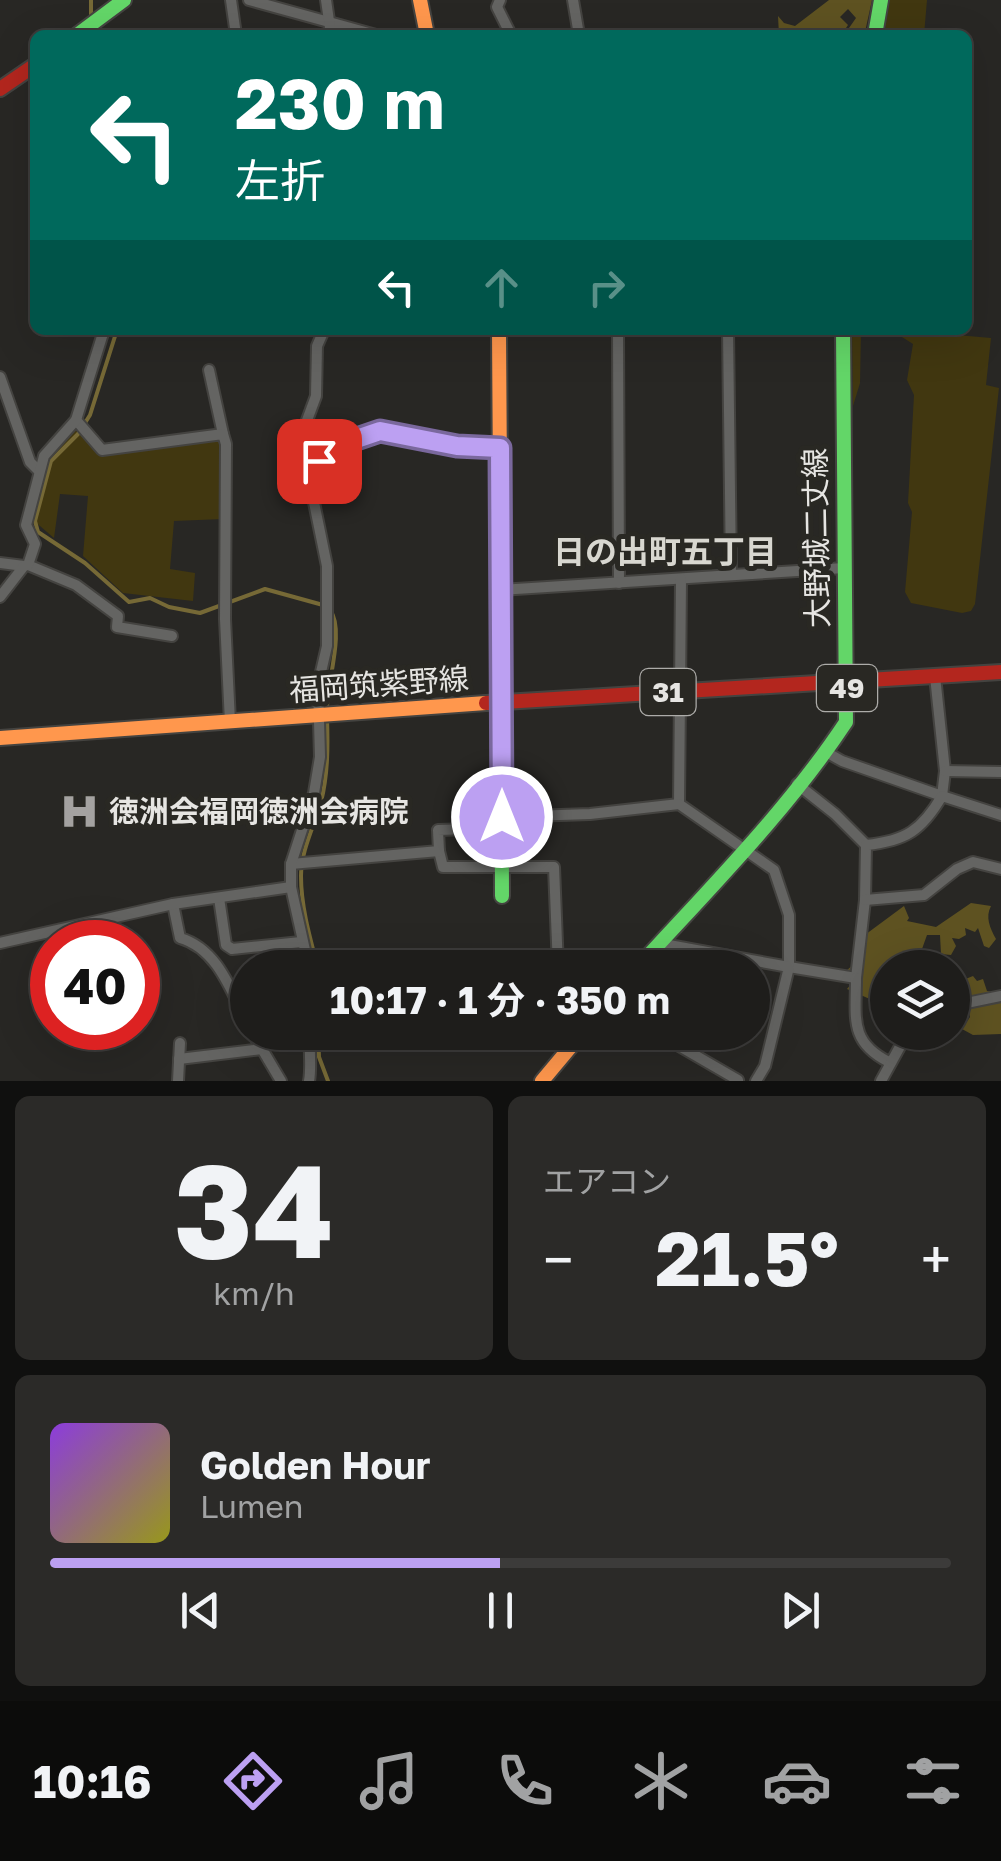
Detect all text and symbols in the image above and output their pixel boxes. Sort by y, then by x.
text: 230 m [235,60,445,144]
icon: left [70,70,200,200]
text: 左折 [235,153,325,207]
icon: left [369,260,424,315]
icon: ahead [474,260,529,315]
icon: right [579,260,634,315]
pin [277,419,362,504]
icon: arrive [292,434,347,489]
street label: 大野城二丈線 [796,448,836,628]
district label: 日の出町五丁目 [553,532,777,570]
street label: 福岡筑紫野線 [288,660,470,708]
road number: 49 [817,665,877,711]
road number: 31 [640,669,696,715]
position arrow [450,765,554,869]
hospital icon: 徳洲会福岡徳洲会病院 [58,791,100,833]
place label: 徳洲会福岡徳洲会病院 [109,793,409,829]
speed limit sign: 40 [30,920,160,1050]
map controls [870,950,970,1050]
button: layers [870,950,970,1050]
text: 10:17 · 1 分 · 350 m [330,977,670,1022]
text: 34 [174,1131,334,1287]
text: エアコン [543,1162,671,1200]
text: 21.5° [655,1212,839,1303]
text: − [543,1226,573,1292]
text: + [921,1226,951,1292]
text: km/h [213,1274,295,1312]
text: Golden Hour [200,1442,431,1487]
text: Lumen [200,1487,304,1525]
icon: previous [173,1583,228,1638]
icon: pause [473,1583,528,1638]
icon: next [773,1583,828,1638]
icon: directions [218,1746,288,1816]
icon: music [354,1746,424,1816]
icon: phone [490,1746,560,1816]
icon: climate [626,1746,696,1816]
icon: car [762,1746,832,1816]
icon: filters [898,1746,968,1816]
text: 10:16 [33,1754,152,1808]

